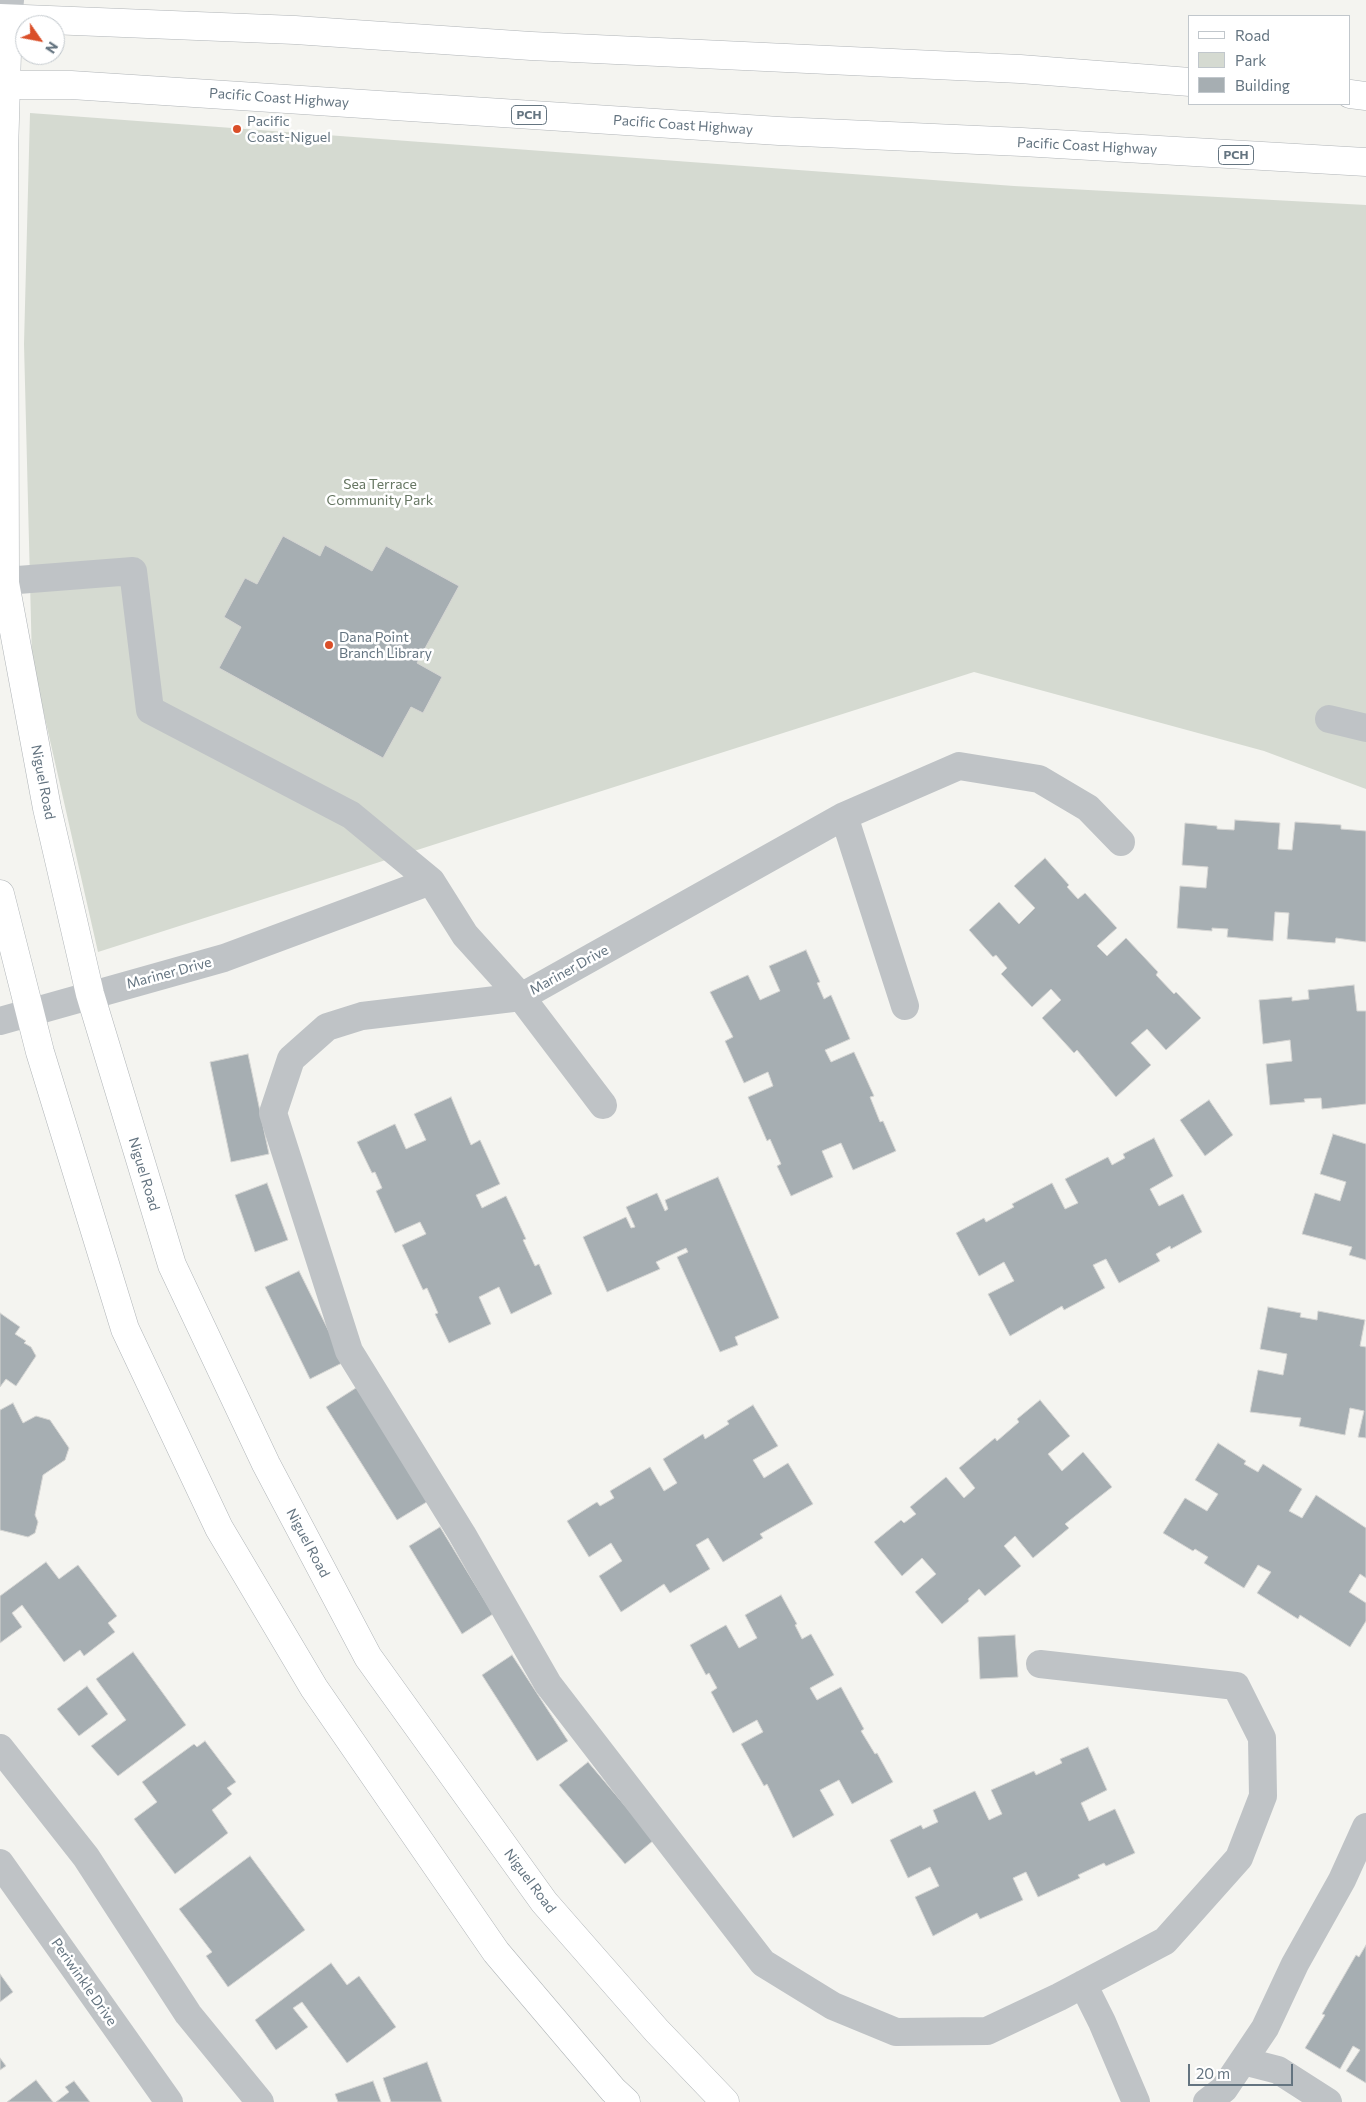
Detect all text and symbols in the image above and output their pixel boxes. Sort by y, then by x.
north arrow [15,15,65,65]
legend [1188,15,1351,105]
text: Road [1235,26,1270,44]
text: N [42,39,62,57]
text: Park [1235,51,1266,69]
text: Building [1235,76,1290,94]
street label: Pacific Coast Highway [208,85,350,111]
road number: PCH [512,106,546,124]
street label: Pacific Coast Highway [612,112,754,138]
place label: Pacific Coast-Niguel [247,113,331,146]
marker: Pacific Coast-Niguel [231,123,243,135]
street label: Pacific Coast Highway [1016,134,1158,158]
road number: PCH [1218,146,1254,164]
park label: Sea Terrace Community Park [327,476,433,508]
place label: Dana Point Branch Library [339,629,432,662]
marker: Dana Point Branch Library [323,639,335,651]
street label: Niguel Road [28,743,58,821]
street label: Mariner Drive [527,941,611,999]
street label: Mariner Drive [125,954,213,992]
street label: Niguel Road [125,1135,163,1213]
street label: Niguel Road [283,1506,333,1580]
street label: Niguel Road [500,1846,560,1916]
street label: Periwinkle Drive [48,1935,120,2029]
scale bar [1191,2054,1296,2086]
text: 20 m [1196,2064,1230,2082]

